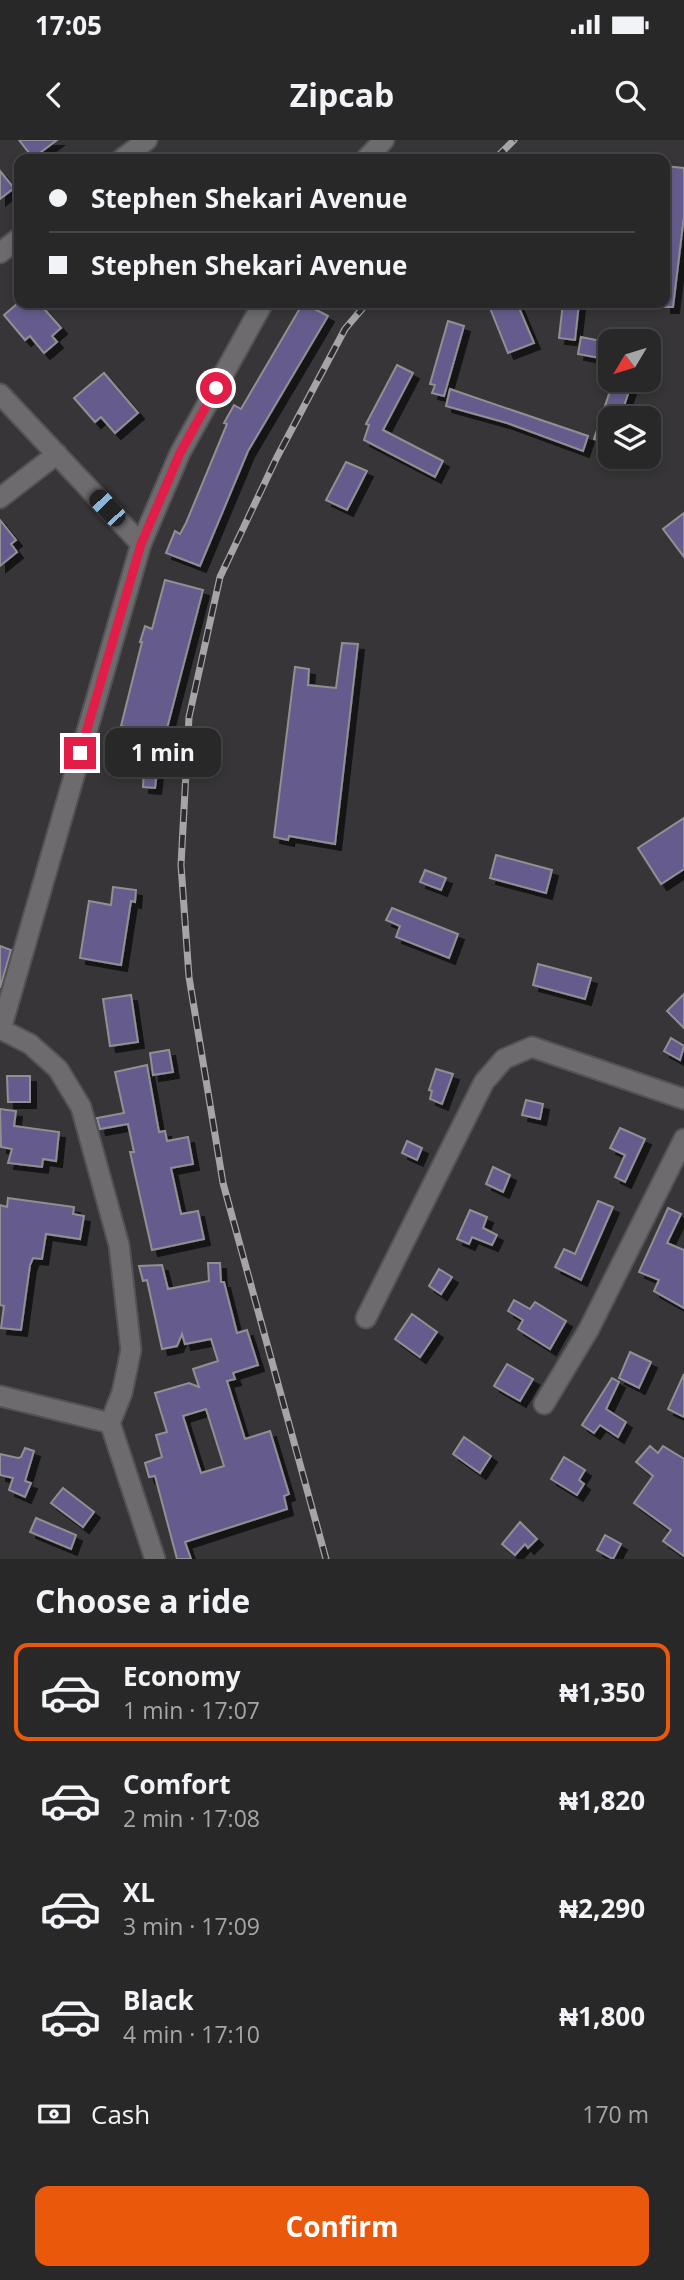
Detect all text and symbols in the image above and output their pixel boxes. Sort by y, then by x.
text: 17:05 [35,7,102,43]
text: Zipcab [290,73,394,116]
icon: back [35,76,73,114]
icon: search [611,76,649,114]
text: Stephen Shekari Avenue [91,180,407,216]
text: Stephen Shekari Avenue [91,247,407,283]
north arrow [598,329,662,392]
map controls [598,329,661,469]
route start [200,372,232,404]
button: layers [598,406,661,469]
car [85,485,130,531]
callout: 1 min [104,728,220,778]
text: 1 min [131,736,195,768]
route end [64,737,96,769]
text: Choose a ride [35,1579,250,1622]
text: Economy [123,1658,241,1694]
icon: car [39,1661,102,1724]
text: ₦1,350 [559,1674,645,1710]
text: 1 min · 17:07 [123,1694,260,1726]
text: Comfort [123,1766,230,1802]
icon: car [39,1769,102,1832]
text: ₦1,820 [559,1782,645,1818]
text: 2 min · 17:08 [123,1802,260,1834]
text: XL [123,1874,155,1910]
icon: car [39,1877,102,1940]
text: ₦2,290 [559,1890,645,1926]
text: 3 min · 17:09 [123,1910,260,1942]
text: Black [123,1982,194,2018]
icon: car [39,1985,102,2048]
text: ₦1,800 [559,1998,645,2034]
text: 4 min · 17:10 [123,2018,260,2050]
icon: cash [35,2095,73,2133]
text: Cash [91,2096,150,2132]
text: 170 m [582,2098,649,2130]
button: Confirm [35,2186,649,2266]

